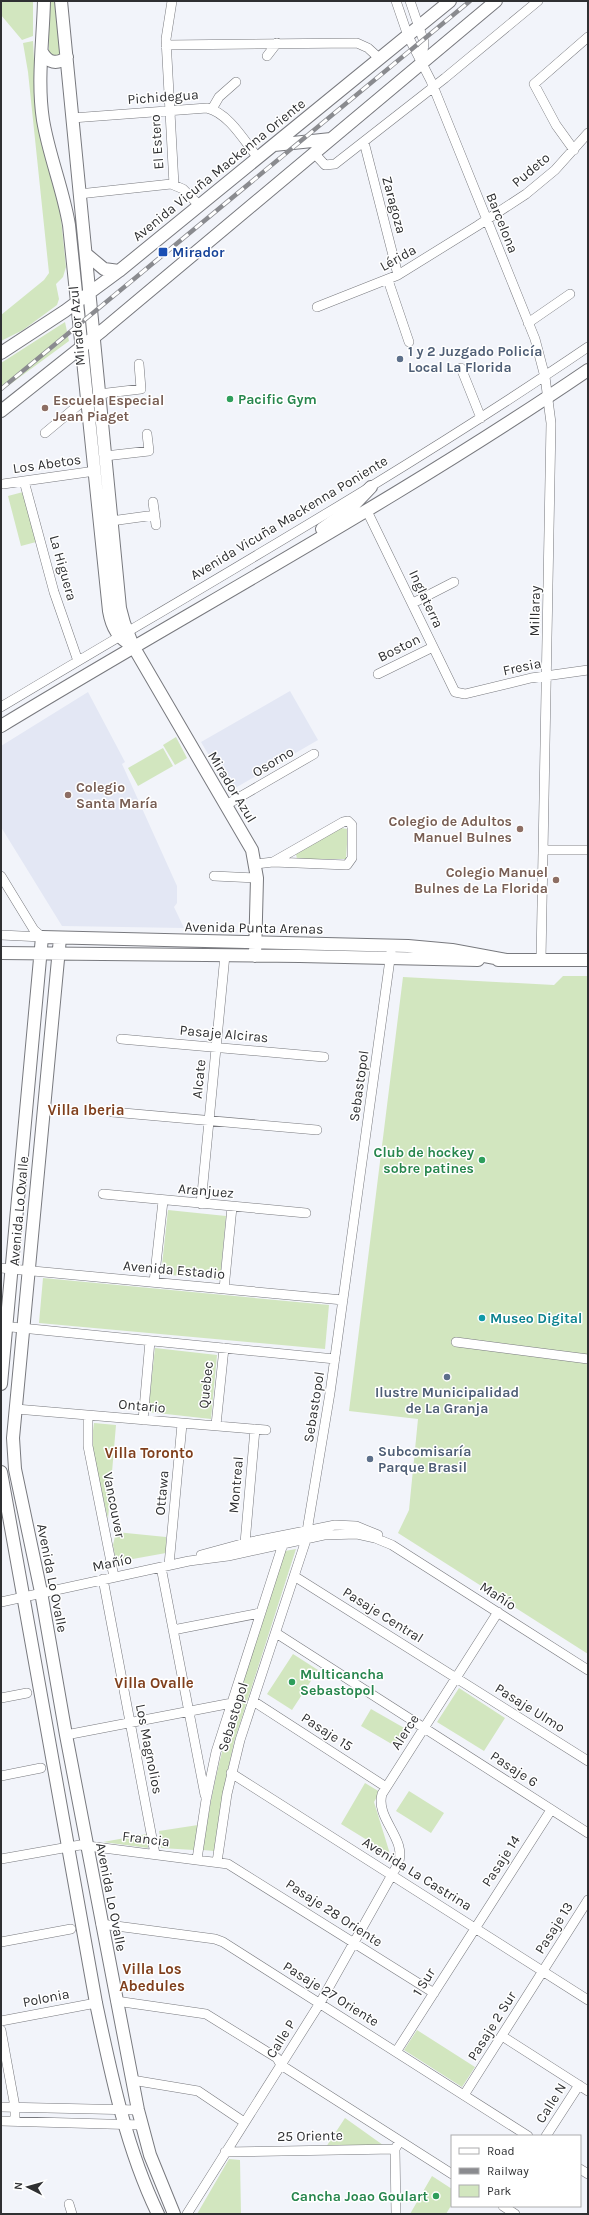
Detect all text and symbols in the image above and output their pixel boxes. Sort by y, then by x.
street label: Pichidegua [127,86,199,108]
street label: Avenida Vicuña Mackenna Oriente [129,95,309,245]
street label: El Estero [147,114,167,170]
street label: Pudeto [508,149,554,191]
street label: Zaragoza [378,174,410,236]
street label: Barcelona [482,190,522,256]
street label: Lérida [377,241,419,275]
place label: Mirador [172,244,225,261]
marker: Mirador [157,246,169,258]
street label: Mirador Azul [65,285,89,367]
place label: 1 y 2 Juzgado Policía Local La Florida [408,343,543,376]
marker: 1 y 2 Juzgado Policía Local La Florida [395,354,405,364]
place label: Pacific Gym [238,391,317,408]
place label: Escuela Especial Jean Piaget [53,392,164,425]
marker: Pacific Gym [225,394,235,404]
marker: Escuela Especial Jean Piaget [40,403,50,413]
street label: Los Abetos [12,451,82,477]
street label: Avenida Vicuña Mackenna Poniente [187,452,391,584]
street label: La Higuera [46,533,80,603]
street label: Inglaterra [405,567,447,631]
street label: Millaray [526,585,544,637]
street label: Boston [375,630,423,666]
street label: Fresia [501,655,543,679]
street label: Osorno [249,743,297,781]
street label: Mirador Azul [204,748,260,826]
place label: Colegio Santa María [76,779,158,812]
marker: Colegio Santa María [63,790,73,800]
place label: Colegio de Adultos Manuel Bulnes [389,813,512,846]
marker: Colegio de Adultos Manuel Bulnes [515,824,525,834]
place label: Colegio Manuel Bulnes de La Florida [414,864,548,897]
marker: Colegio Manuel Bulnes de La Florida [551,875,561,885]
street label: Avenida Punta Arenas [185,918,323,938]
street label: Pasaje Alciras [179,1022,269,1046]
street label: Sebastopol [346,1049,372,1123]
street label: Alcate [188,1059,210,1099]
district label: Villa Iberia [48,1101,124,1119]
place label: Club de hockey sobre patines [374,1144,474,1177]
street label: Avenida Lo Ovalle [6,1155,32,1267]
marker: Club de hockey sobre patines [477,1155,487,1165]
street label: Aranjuez [177,1180,235,1202]
street label: Avenida Estadio [122,1257,226,1283]
place label: Museo Digital [490,1310,582,1327]
marker: Museo Digital [477,1313,487,1323]
street label: Quebec [195,1360,217,1410]
street label: Sebastopol [300,1370,328,1444]
marker: Ilustre Municipalidad de La Granja [442,1372,452,1382]
place label: Ilustre Municipalidad de La Granja [375,1384,519,1417]
street label: Ontario [118,1395,166,1417]
place label: Subcomisaría Parque Brasil [378,1443,471,1476]
district label: Villa Toronto [105,1444,193,1462]
marker: Subcomisaría Parque Brasil [365,1454,375,1464]
street label: Montreal [225,1456,247,1514]
street label: Ottawa [152,1470,172,1516]
street label: Vancouver [99,1471,129,1540]
street label: Avenida Lo Ovalle [33,1522,71,1634]
street label: Mañío [91,1551,133,1575]
street label: Mañío [477,1578,519,1614]
street label: Pasaje Central [340,1584,426,1646]
place label: Multicancha Sebastopol [300,1666,384,1699]
district label: Villa Ovalle [114,1674,194,1692]
marker: Multicancha Sebastopol [287,1677,297,1687]
street label: Sebastopol [214,1680,252,1754]
street label: Pasaje Ulmo [492,1680,568,1736]
street label: Los Magnolios [132,1702,166,1796]
street label: Pasaje 15 [298,1709,356,1755]
street label: Alerce [387,1711,423,1753]
street label: Pasaje 6 [487,1747,541,1791]
street label: Francia [121,1828,171,1850]
street label: Pasaje 14 [478,1832,524,1890]
street label: Avenida La Castrina [359,1833,475,1915]
street label: Avenida Lo Ovalle [92,1841,130,1953]
street label: Pasaje 28 Oriente [282,1875,386,1951]
street label: Pasaje 13 [531,1899,577,1957]
street label: Pasaje 27 Oriente [280,1958,382,2030]
district label: Villa Los Abedules [119,1960,185,1995]
street label: 1 Sur [409,1964,440,1999]
street label: Polonia [21,1985,71,2011]
street label: Pasaje 2 Sur [464,1987,521,2064]
street label: Calle P [263,2016,300,2061]
street label: Calle N [532,2080,570,2126]
street label: 25 Oriente [277,2127,343,2145]
legend [451,2135,581,2207]
text: Road [487,2144,515,2158]
text: Railway [487,2164,529,2178]
north arrow [8,2167,48,2207]
text: N [12,2181,25,2191]
text: Park [487,2184,512,2198]
place label: Cancha Joao Goulart [291,2188,428,2205]
marker: Cancha Joao Goulart [431,2191,441,2201]

